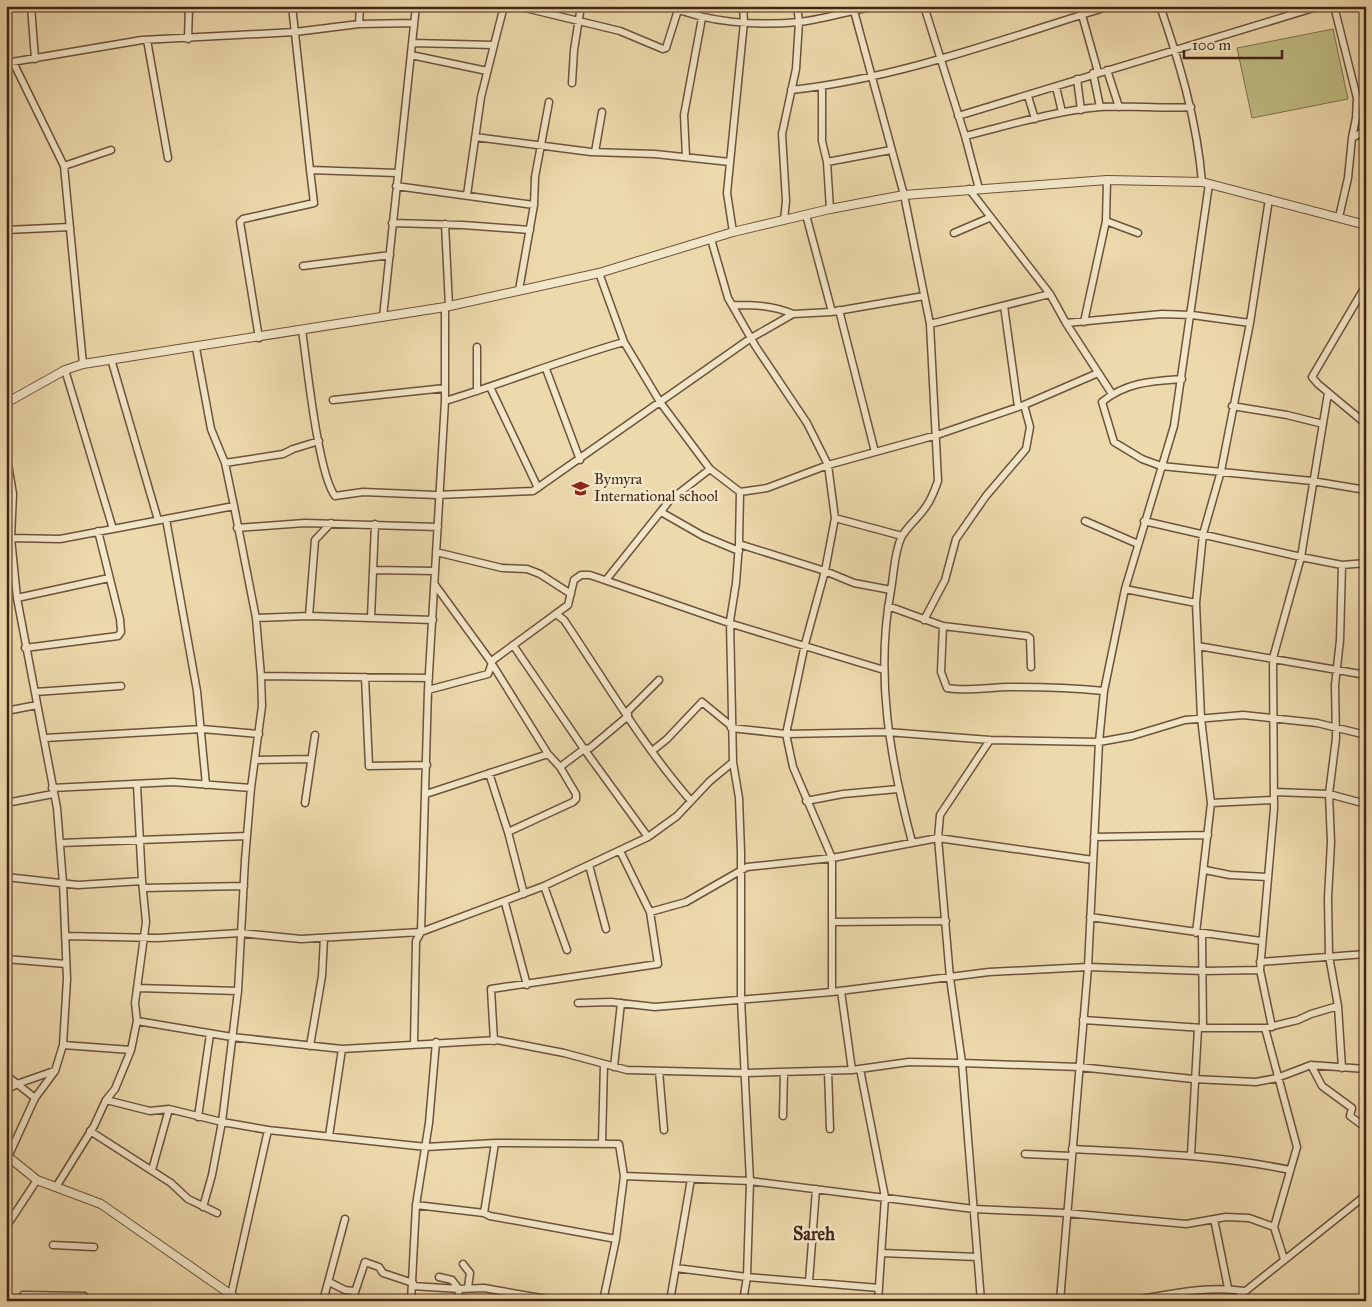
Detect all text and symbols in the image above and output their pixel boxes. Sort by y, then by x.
scale bar [1184,28,1282,60]
text: 100 m [1192,36,1232,54]
place label: Bymyra International school [594,470,719,505]
school or university icon: Bymyra International school [570,478,590,498]
district label: Sareh [793,1223,836,1245]

